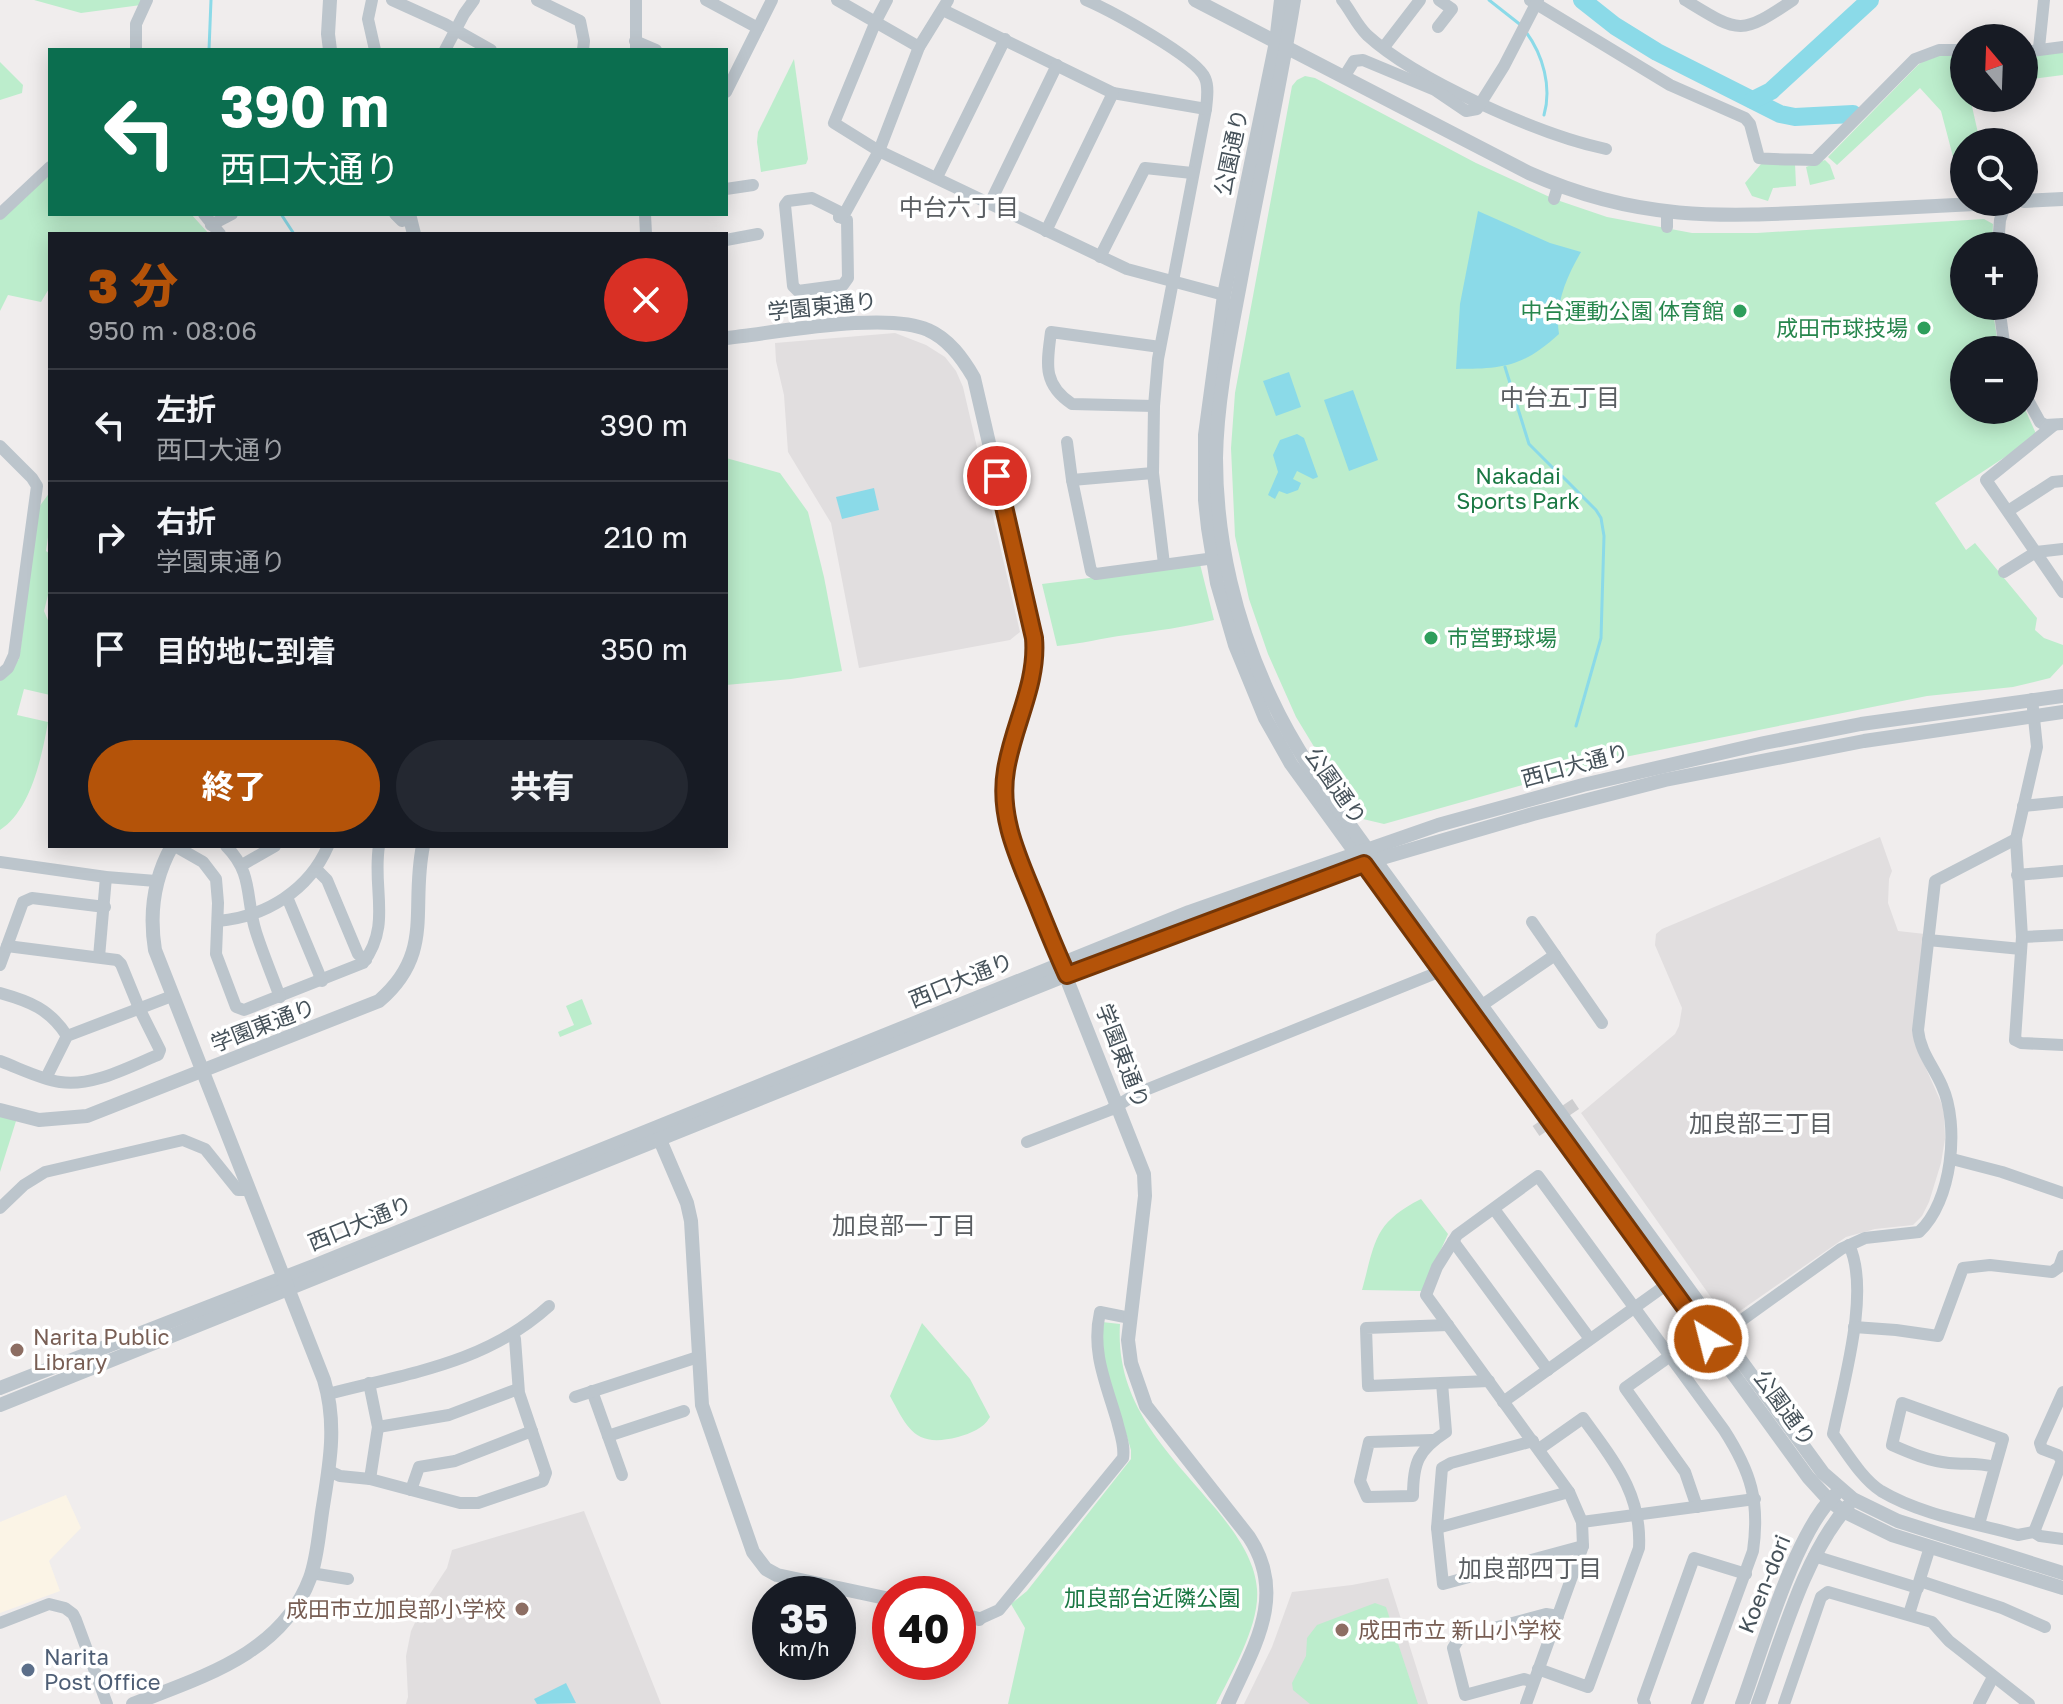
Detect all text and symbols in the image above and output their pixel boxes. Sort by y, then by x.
north arrow [1950,24,2038,112]
map controls [1950,24,2038,424]
text: 390 m [220,72,389,139]
icon: left [88,80,192,184]
street label: 公園通り [1208,106,1253,198]
button: search [1950,128,2038,216]
text: 西口大通り [220,147,400,190]
district label: 中台六丁目 [899,192,1019,221]
button: + [1950,232,2038,320]
text: 3 分 [88,256,178,314]
button: close [604,258,688,342]
street label: 学園東通り [766,286,878,325]
place label: 中台運動公園 体育館 [1520,297,1724,324]
marker: 中台運動公園 体育館 [1731,302,1749,320]
place label: 成田市球技場 [1776,314,1908,341]
text: 950 m · 08:06 [88,315,257,346]
marker: 成田市球技場 [1915,319,1933,337]
button: − [1950,336,2038,424]
district label: 中台五丁目 [1500,382,1620,411]
text: 左折 [156,391,216,427]
icon: left [88,403,132,447]
text: 390 m [600,407,688,443]
text: 西口大通り [156,434,286,465]
pin [963,442,1031,510]
icon: arrive [975,454,1019,498]
park label: Nakadai Sports Park [1456,462,1580,514]
text: 右折 [156,503,216,539]
icon: right [88,515,132,559]
text: 210 m [603,519,688,555]
text: 学園東通り [156,546,286,577]
place label: 市営野球場 [1447,624,1557,651]
icon: arrive [88,627,132,671]
marker: 市営野球場 [1422,629,1440,647]
text: 350 m [600,631,688,667]
text: 目的地に到着 [156,633,336,669]
street label: 西口大通り [1518,737,1631,792]
button: 終了 [88,740,380,832]
button: 共有 [396,740,688,832]
street label: 公園通り [1300,742,1373,830]
street label: 西口大通り [905,946,1017,1013]
street label: 学園東通り [207,992,319,1057]
street label: 学園東通り [1091,1000,1156,1112]
district label: 加良部三丁目 [1689,1108,1833,1137]
street label: 西口大通り [304,1189,416,1256]
district label: 加良部一丁目 [832,1210,976,1239]
position arrow [1666,1297,1750,1381]
place label: Narita Public Library [33,1323,170,1375]
marker: Narita Public Library [8,1341,26,1359]
street label: 公園通り [1749,1364,1822,1451]
street label: Koen-dori [1732,1531,1795,1637]
district label: 加良部四丁目 [1458,1553,1602,1582]
speed limit sign: 40 [872,1576,976,1680]
park label: 加良部台近隣公園 [1064,1584,1240,1611]
text: 35 [780,1594,828,1642]
place label: 成田市立加良部小学校 [286,1595,506,1622]
marker: 成田市立加良部小学校 [513,1600,531,1618]
place label: 成田市立 新山小学校 [1358,1616,1562,1643]
marker: 成田市立 新山小学校 [1333,1621,1351,1639]
text: km/h [779,1636,829,1660]
place label: Narita Post Office [44,1643,161,1695]
marker: Narita Post Office [19,1661,37,1679]

